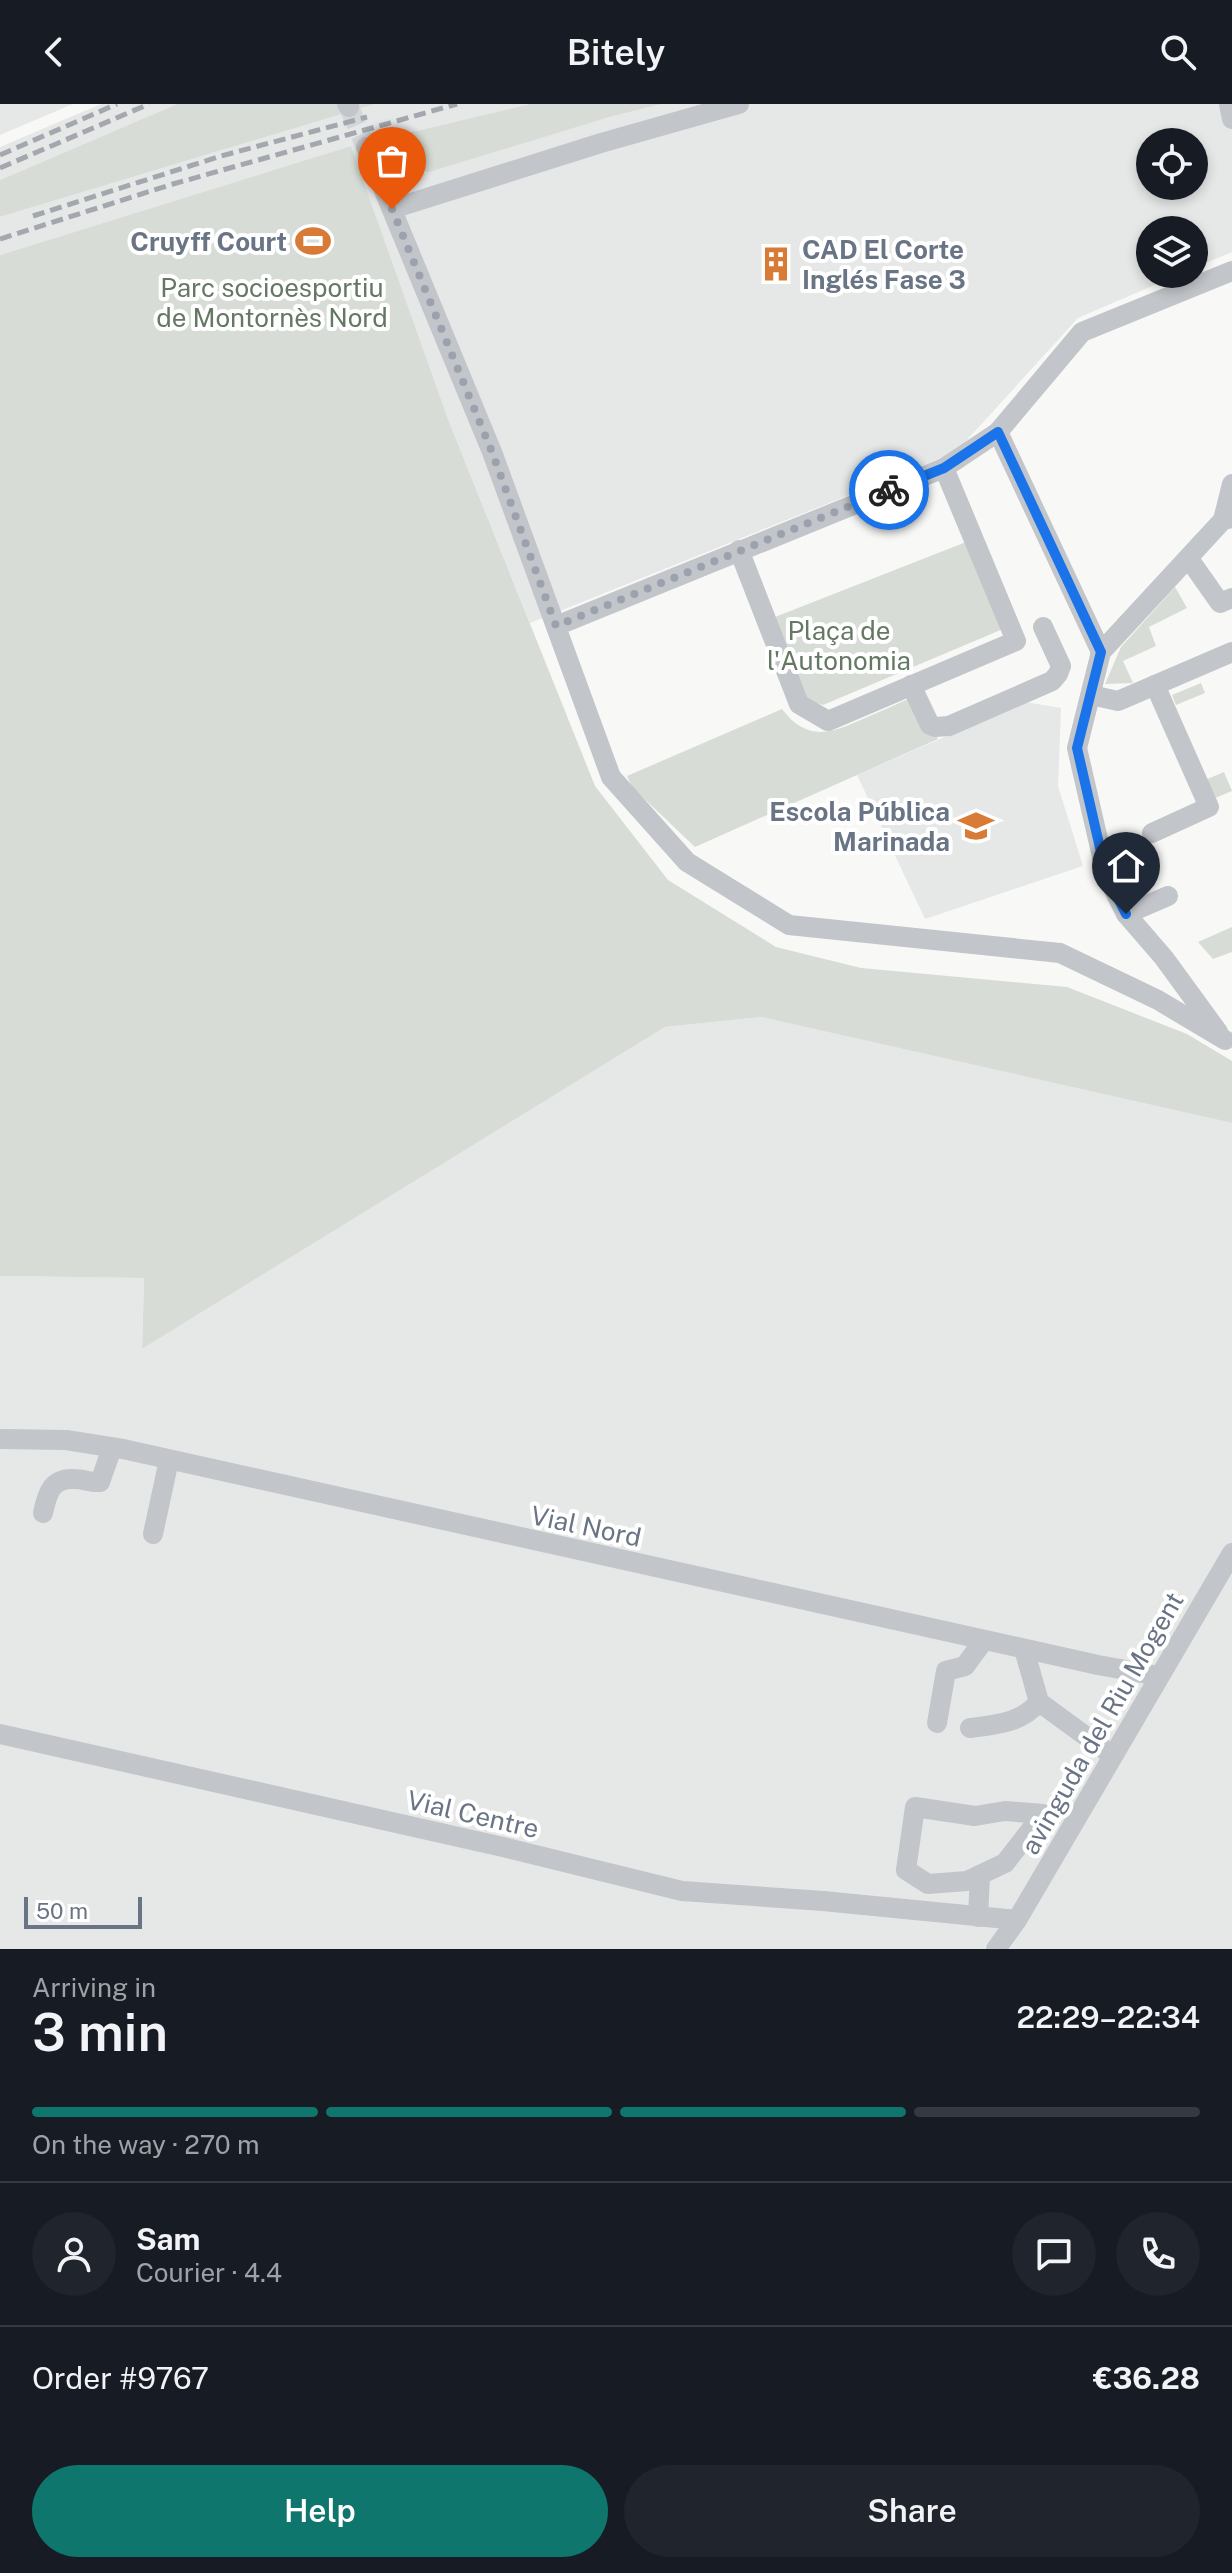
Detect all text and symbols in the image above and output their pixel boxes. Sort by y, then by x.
icon: back [32,30,76,74]
icon: search [1156,30,1200,74]
text: Bitely [567,31,665,73]
pin [358,127,426,209]
map controls [1136,128,1208,288]
button: locate [1136,128,1208,200]
icon: bag [370,139,414,183]
button: layers [1136,216,1208,288]
sports icon: Cruyff Court [294,222,332,260]
place label: Cruyff Court [130,226,287,257]
place label: CAD El Corte Inglés Fase 3 [802,234,966,295]
building icon: CAD El Corte Inglés Fase 3 [757,245,795,283]
park label: Parc socioesportiu de Montornès Nord [156,272,388,333]
courier [849,450,929,530]
icon: bike [867,468,911,512]
park label: Plaça de l'Autonomia [767,615,911,676]
place label: Escola Pública Marinada [769,796,950,857]
school or university icon: Escola Pública Marinada [957,807,995,845]
pin [1092,832,1160,914]
icon: home [1104,844,1148,888]
street label: Vial Nord [528,1499,644,1553]
street label: avinguda del Riu Mogent [1014,1586,1190,1860]
street label: Vial Centre [404,1784,542,1844]
scale bar [24,1893,142,1929]
text: 50 m [36,1898,88,1924]
text: Arriving in [32,1972,156,2003]
text: 22:29–22:34 [1017,1999,1200,2035]
text: 3 min [32,2002,168,2063]
text: On the way · 270 m [32,2129,260,2160]
button: person [32,2212,116,2296]
button: chat [1012,2212,1096,2296]
button: phone [1116,2212,1200,2296]
text: Sam [136,2221,200,2257]
text: Courier · 4.4 [136,2257,282,2288]
text: Order #9767 [32,2360,209,2396]
text: €36.28 [1093,2360,1200,2396]
button: Help [32,2465,608,2557]
button: Share [624,2465,1200,2557]

